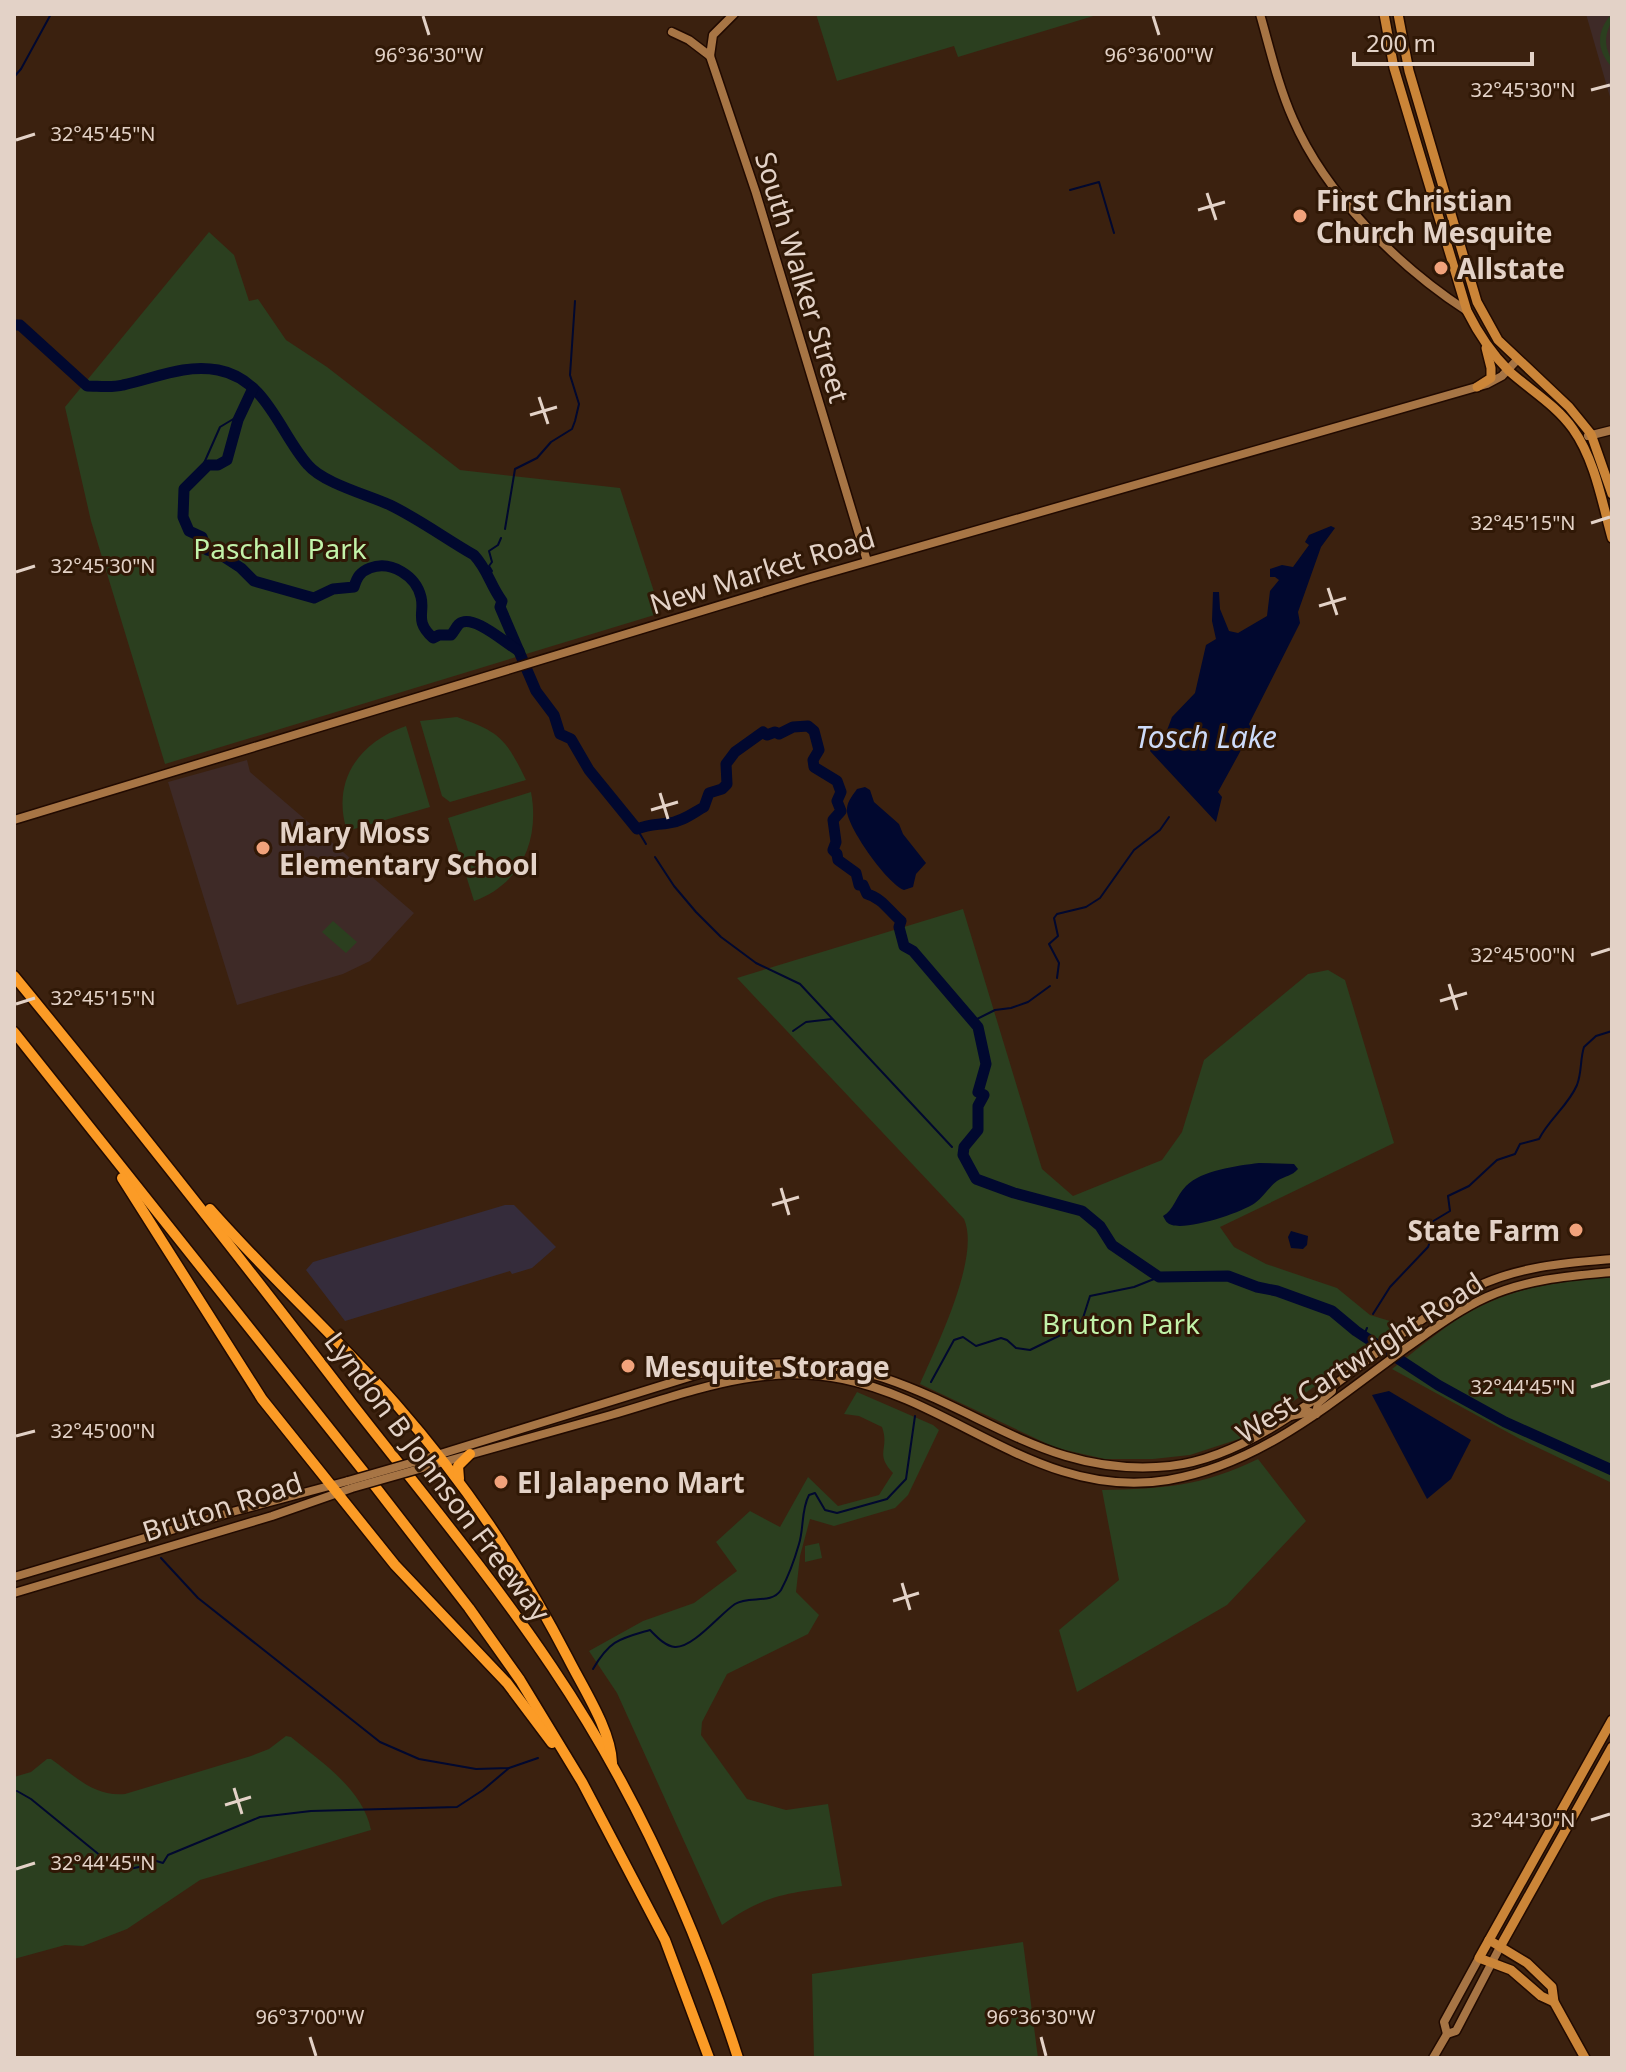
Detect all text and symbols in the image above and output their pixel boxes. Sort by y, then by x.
scale bar [1354,16,1532,66]
text: 200 m [1366,26,1436,59]
text: 96°36'30"W [375,41,484,68]
text: 96°36'00"W [1105,41,1214,68]
text: 32°45'30"N [1470,76,1576,103]
text: 32°45'45"N [50,120,156,147]
street label: South Walker Street [747,147,859,407]
place label: First Christian Church Mesquite [1316,181,1553,251]
marker: First Christian Church Mesquite [1291,207,1309,225]
place label: Allstate [1457,249,1565,287]
marker: Allstate [1432,259,1450,277]
text: 32°45'15"N [1470,509,1576,536]
street label: New Market Road [645,518,879,622]
park label: Paschall Park [193,529,367,567]
text: 32°45'30"N [50,552,156,579]
water label: Tosch Lake [1135,716,1277,757]
place label: Mary Moss Elementary School [279,813,538,883]
marker: Mary Moss Elementary School [254,839,272,857]
text: 32°45'00"N [1470,941,1576,968]
text: 32°45'15"N [50,984,156,1011]
place label: State Farm [1408,1211,1560,1249]
marker: State Farm [1567,1221,1585,1239]
street label: West Cartwright Road [1228,1263,1490,1451]
park label: Bruton Park [1042,1304,1200,1342]
street label: Lyndon B Johnson Freeway [317,1324,560,1629]
place label: Mesquite Storage [644,1347,890,1385]
marker: Mesquite Storage [619,1357,637,1375]
text: 32°44'45"N [1470,1373,1576,1400]
text: 32°45'00"N [50,1417,156,1444]
street label: Bruton Road [137,1462,307,1550]
place label: El Jalapeno Mart [517,1463,745,1501]
marker: El Jalapeno Mart [492,1473,510,1491]
text: 32°44'30"N [1470,1806,1576,1833]
text: 32°44'45"N [50,1849,156,1876]
text: 96°37'00"W [256,2003,365,2030]
text: 96°36'30"W [987,2003,1096,2030]

